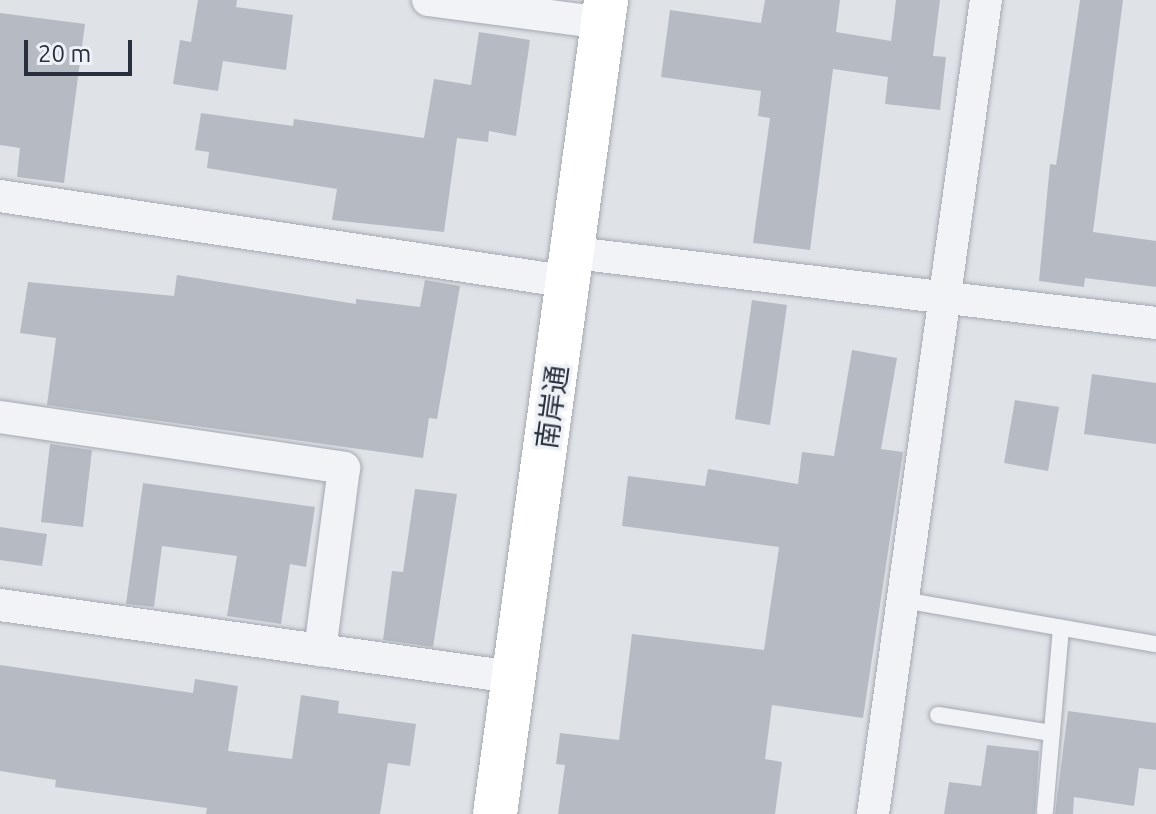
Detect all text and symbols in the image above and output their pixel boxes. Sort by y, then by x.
scale bar [28,24,136,74]
text: 20 m [38,40,91,67]
street label: 南岸通 [530,363,574,451]

